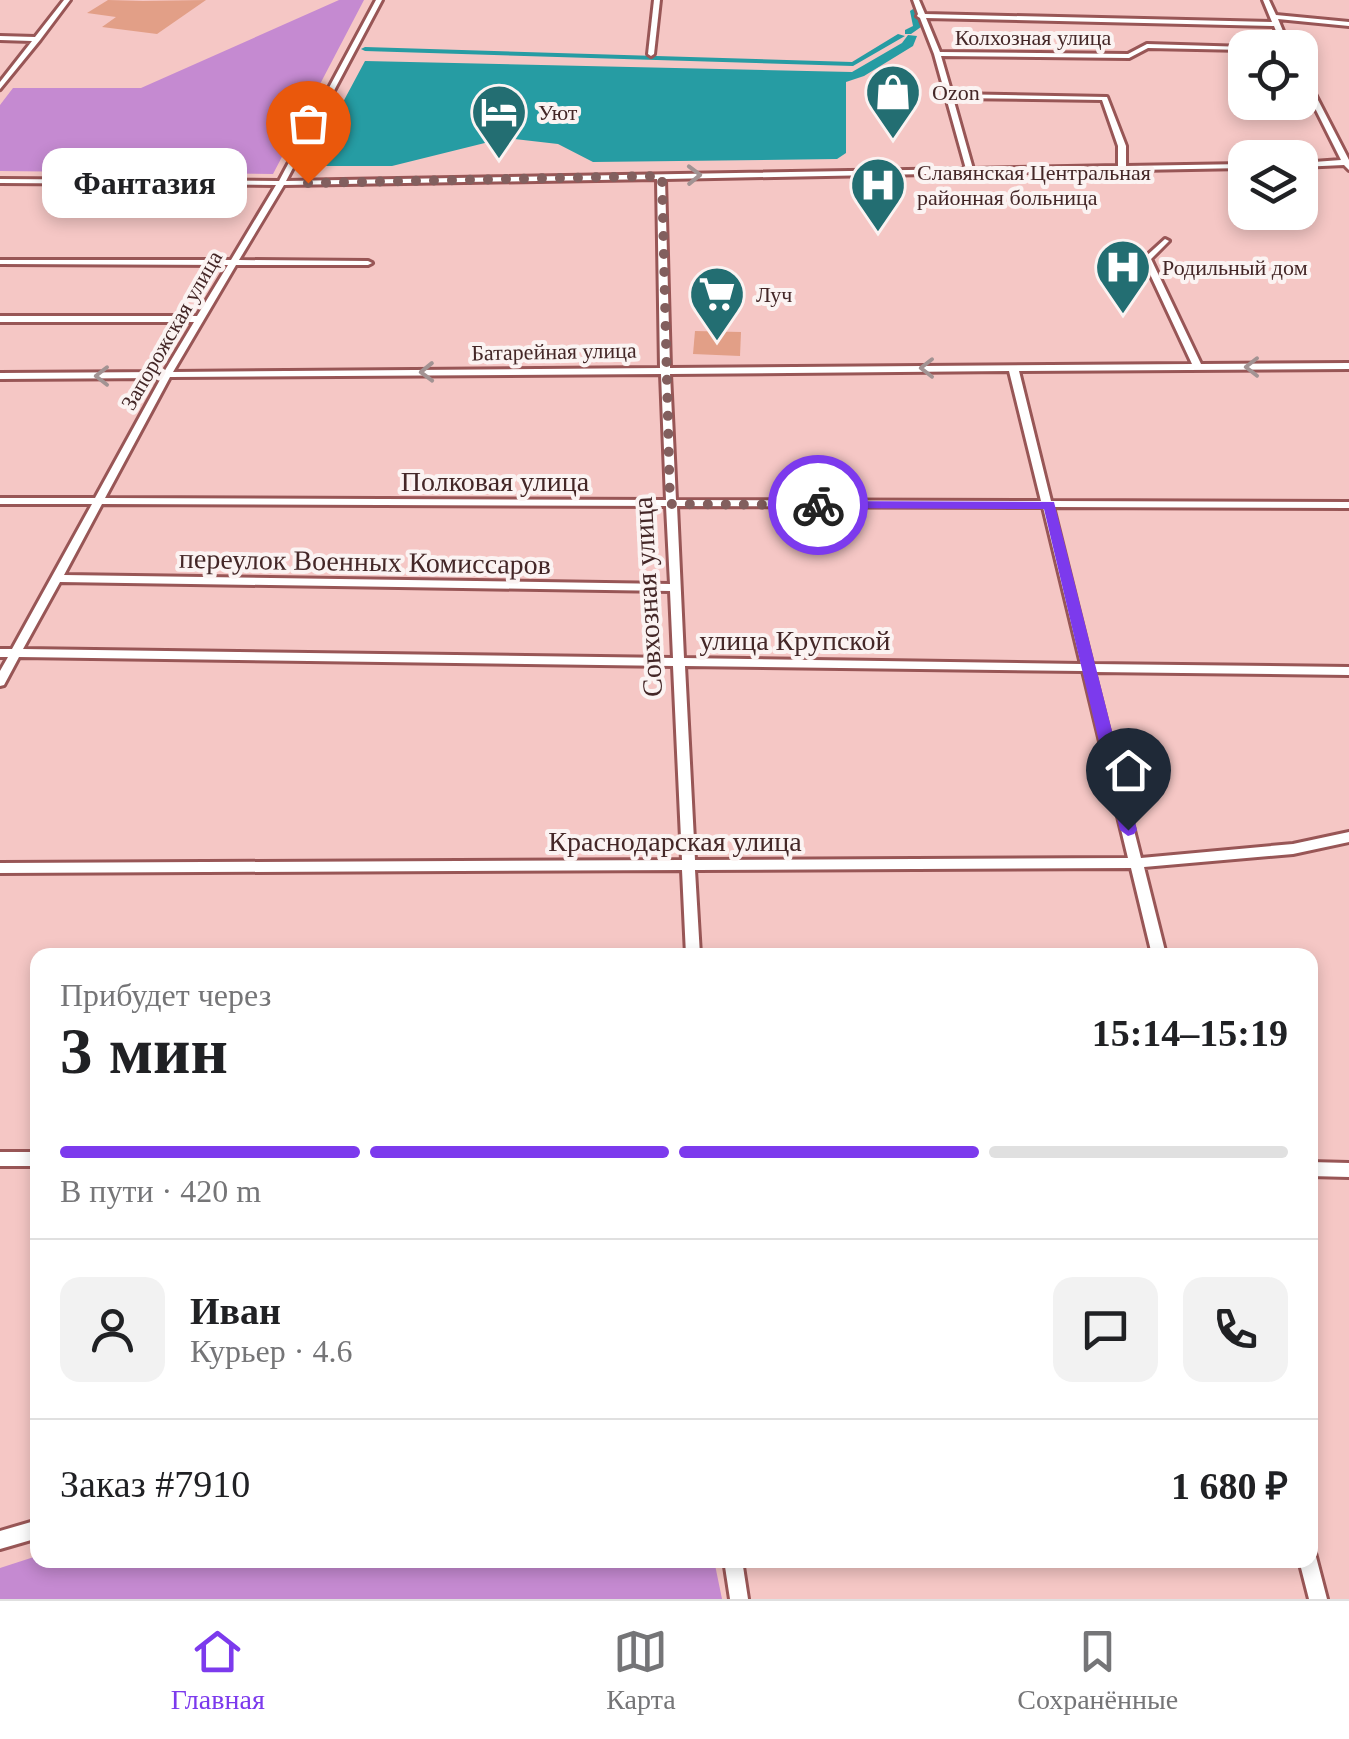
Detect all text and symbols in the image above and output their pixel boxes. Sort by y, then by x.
street label: Колхозная улица [955,25,1112,50]
map controls [1228,30,1318,230]
button: locate [1228,30,1318,120]
shop icon: Ozon [863,62,923,141]
place label: Ozon [932,80,980,105]
pin [266,81,351,184]
hotel icon: Уют [469,82,529,161]
icon: bag [281,96,336,151]
place label: Уют [538,100,578,125]
button: layers [1228,140,1318,230]
callout: Фантазия [43,148,248,218]
hospital icon: Славянская Центральная районная больница [848,155,908,234]
place label: Славянская Центральная районная больница [917,160,1151,210]
one-way arrow [686,164,702,186]
text: Фантазия [73,165,216,201]
hospital icon: Родильный дом [1093,237,1153,316]
street label: Запорожская улица [116,246,227,414]
place label: Родильный дом [1162,255,1308,280]
supermarket icon: Луч [687,264,747,343]
place label: Луч [756,282,792,307]
street label: Батарейная улица [471,338,637,365]
one-way arrow [1243,356,1258,378]
one-way arrow [918,357,934,379]
one-way arrow [418,362,434,383]
one-way arrow [93,365,108,387]
courier [768,455,868,555]
street label: Полковая улица [401,466,590,497]
icon: bike [791,478,846,533]
street label: Совхозная улица [627,496,668,698]
street label: переулок Военных Комиссаров [179,543,551,580]
street label: улица Крупской [699,625,891,656]
pin [1086,728,1171,831]
icon: home [1101,743,1156,798]
street label: Краснодарская улица [548,826,802,857]
text: Прибудет через [60,977,271,1013]
text: 15:14–15:19 [1092,1012,1288,1054]
text: 3 мин [60,1015,228,1087]
text: В пути · 420 m [60,1173,261,1209]
button: person [60,1277,165,1382]
button: chat [1053,1277,1158,1382]
button: phone [1183,1277,1288,1382]
text: Иван [190,1290,281,1332]
text: Курьер · 4.6 [190,1333,352,1369]
text: Заказ #7910 [60,1463,250,1505]
text: 1 680 ₽ [1171,1465,1288,1507]
tab: Главная [171,1624,265,1716]
tab: Карта [606,1624,676,1716]
tab: Сохранённые [1017,1624,1178,1716]

